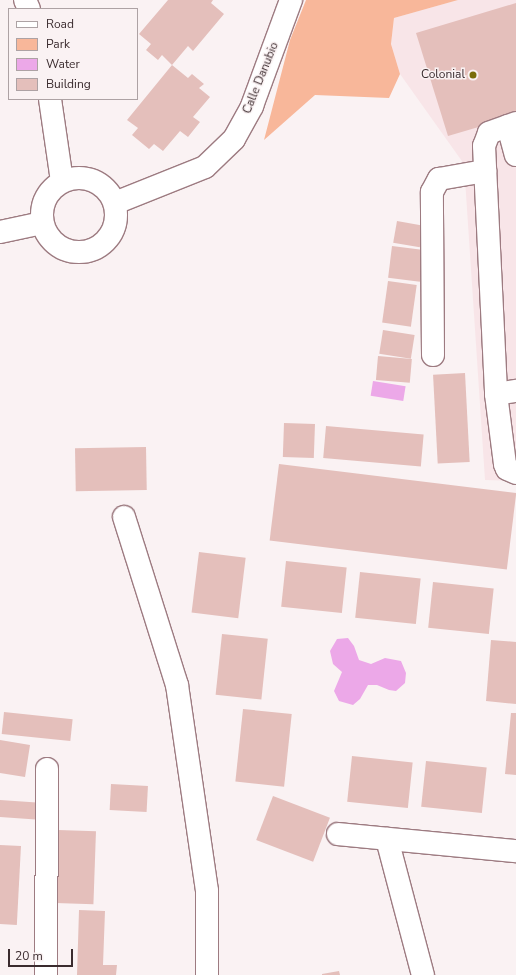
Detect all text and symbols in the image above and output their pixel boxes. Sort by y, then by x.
legend [8,8,138,100]
text: Road [46,16,74,32]
text: Park [46,36,70,52]
street label: Calle Danubio [240,40,282,116]
text: Water [46,56,80,72]
place label: Colonial [421,68,465,82]
marker: Colonial [468,70,478,80]
text: Building [46,76,91,92]
scale bar [10,941,75,967]
text: 20 m [15,948,43,964]

